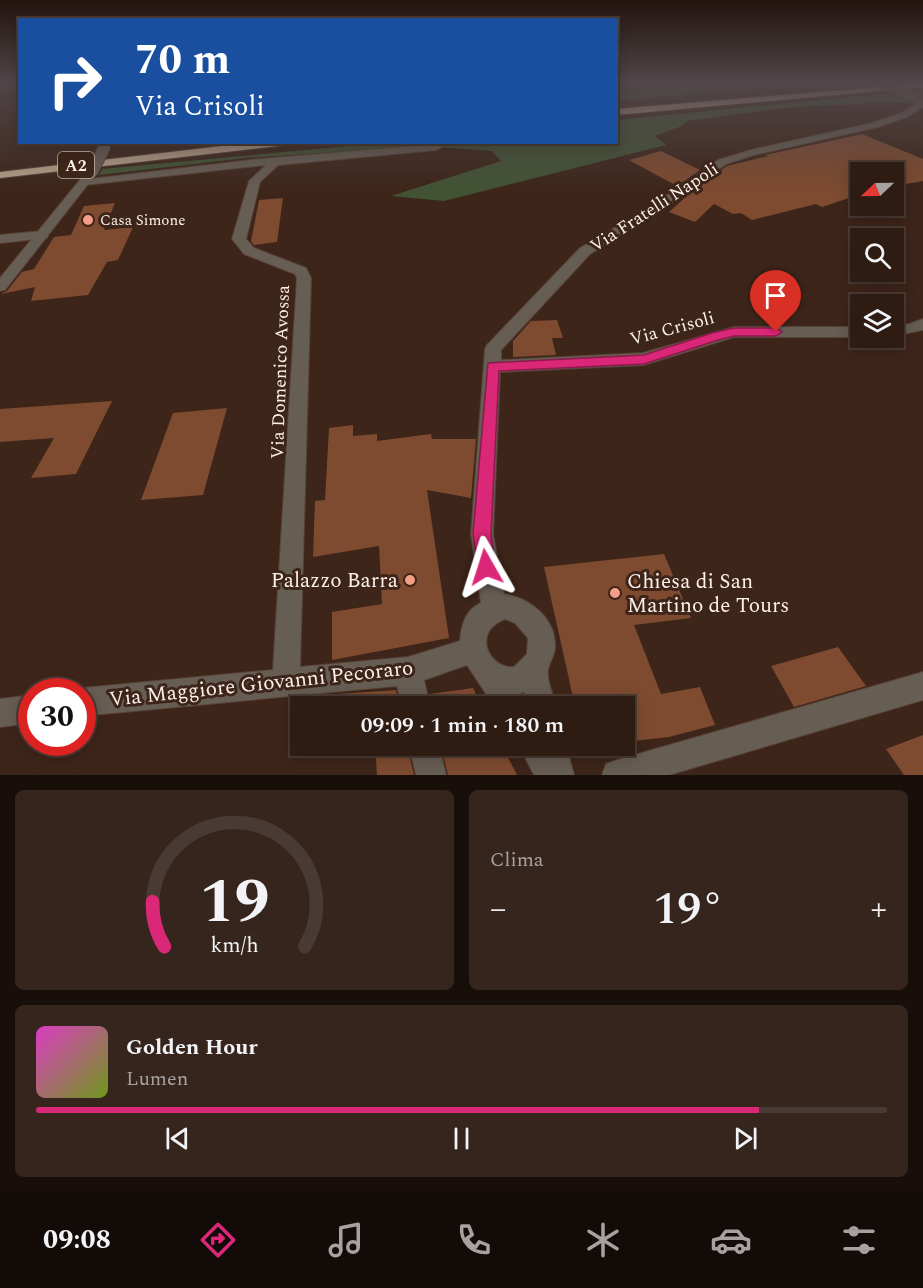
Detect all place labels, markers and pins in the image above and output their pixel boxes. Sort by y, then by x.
place label: Casa Simone [100,209,185,232]
marker: Casa Simone [81,213,95,227]
pin [750,270,801,332]
place label: Palazzo Barra [271,565,399,597]
place label: Chiesa di San Martino de Tours [627,566,789,622]
marker: Palazzo Barra [403,573,417,587]
marker: Chiesa di San Martino de Tours [608,586,622,600]

